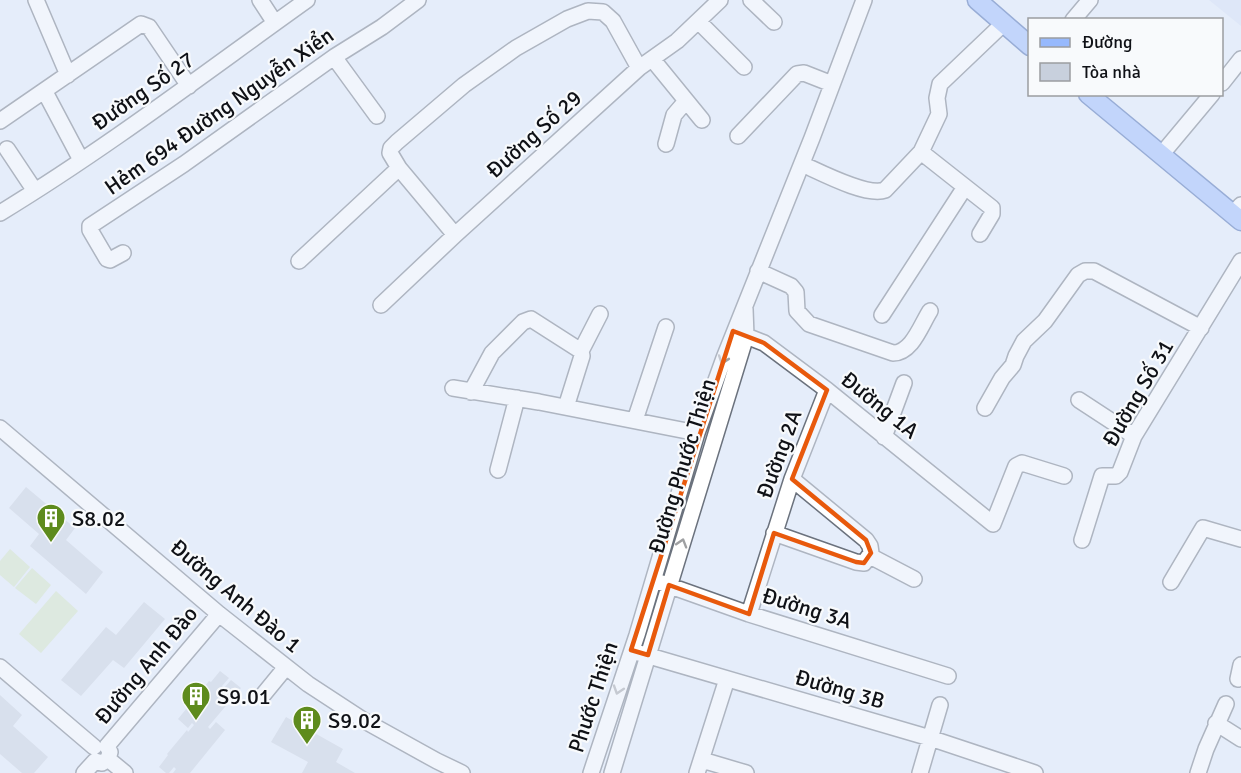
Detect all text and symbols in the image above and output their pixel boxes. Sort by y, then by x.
legend [1028,18,1223,96]
street label: Hẻm 694 Đường Nguyễn Xiển [99,21,339,201]
text: Đường [1082,31,1133,53]
street label: Đường Số 27 [87,46,199,136]
text: Tòa nhà [1082,61,1141,83]
street label: Đường Số 29 [481,84,587,184]
street label: Đường Số 31 [1097,335,1179,451]
one-way arrow [717,354,730,365]
street label: Đường 1A [836,366,925,445]
street label: Đường Phước Thiện [643,375,721,557]
street label: Đường 2A [751,406,808,502]
building icon: S8.02 [35,502,67,544]
place label: S8.02 [72,505,126,532]
street label: Đường Anh Đào 1 [165,533,307,659]
one-way arrow [675,538,687,549]
street label: Đường 3A [759,582,855,635]
street label: Đường Anh Đào [89,600,203,730]
street label: Phước Thiện [562,638,624,756]
street label: Đường 3B [792,663,888,715]
building icon: S9.01 [180,680,212,722]
place label: S9.01 [217,683,271,710]
one-way arrow [613,684,626,695]
building icon: S9.02 [291,704,323,746]
place label: S9.02 [328,707,382,734]

